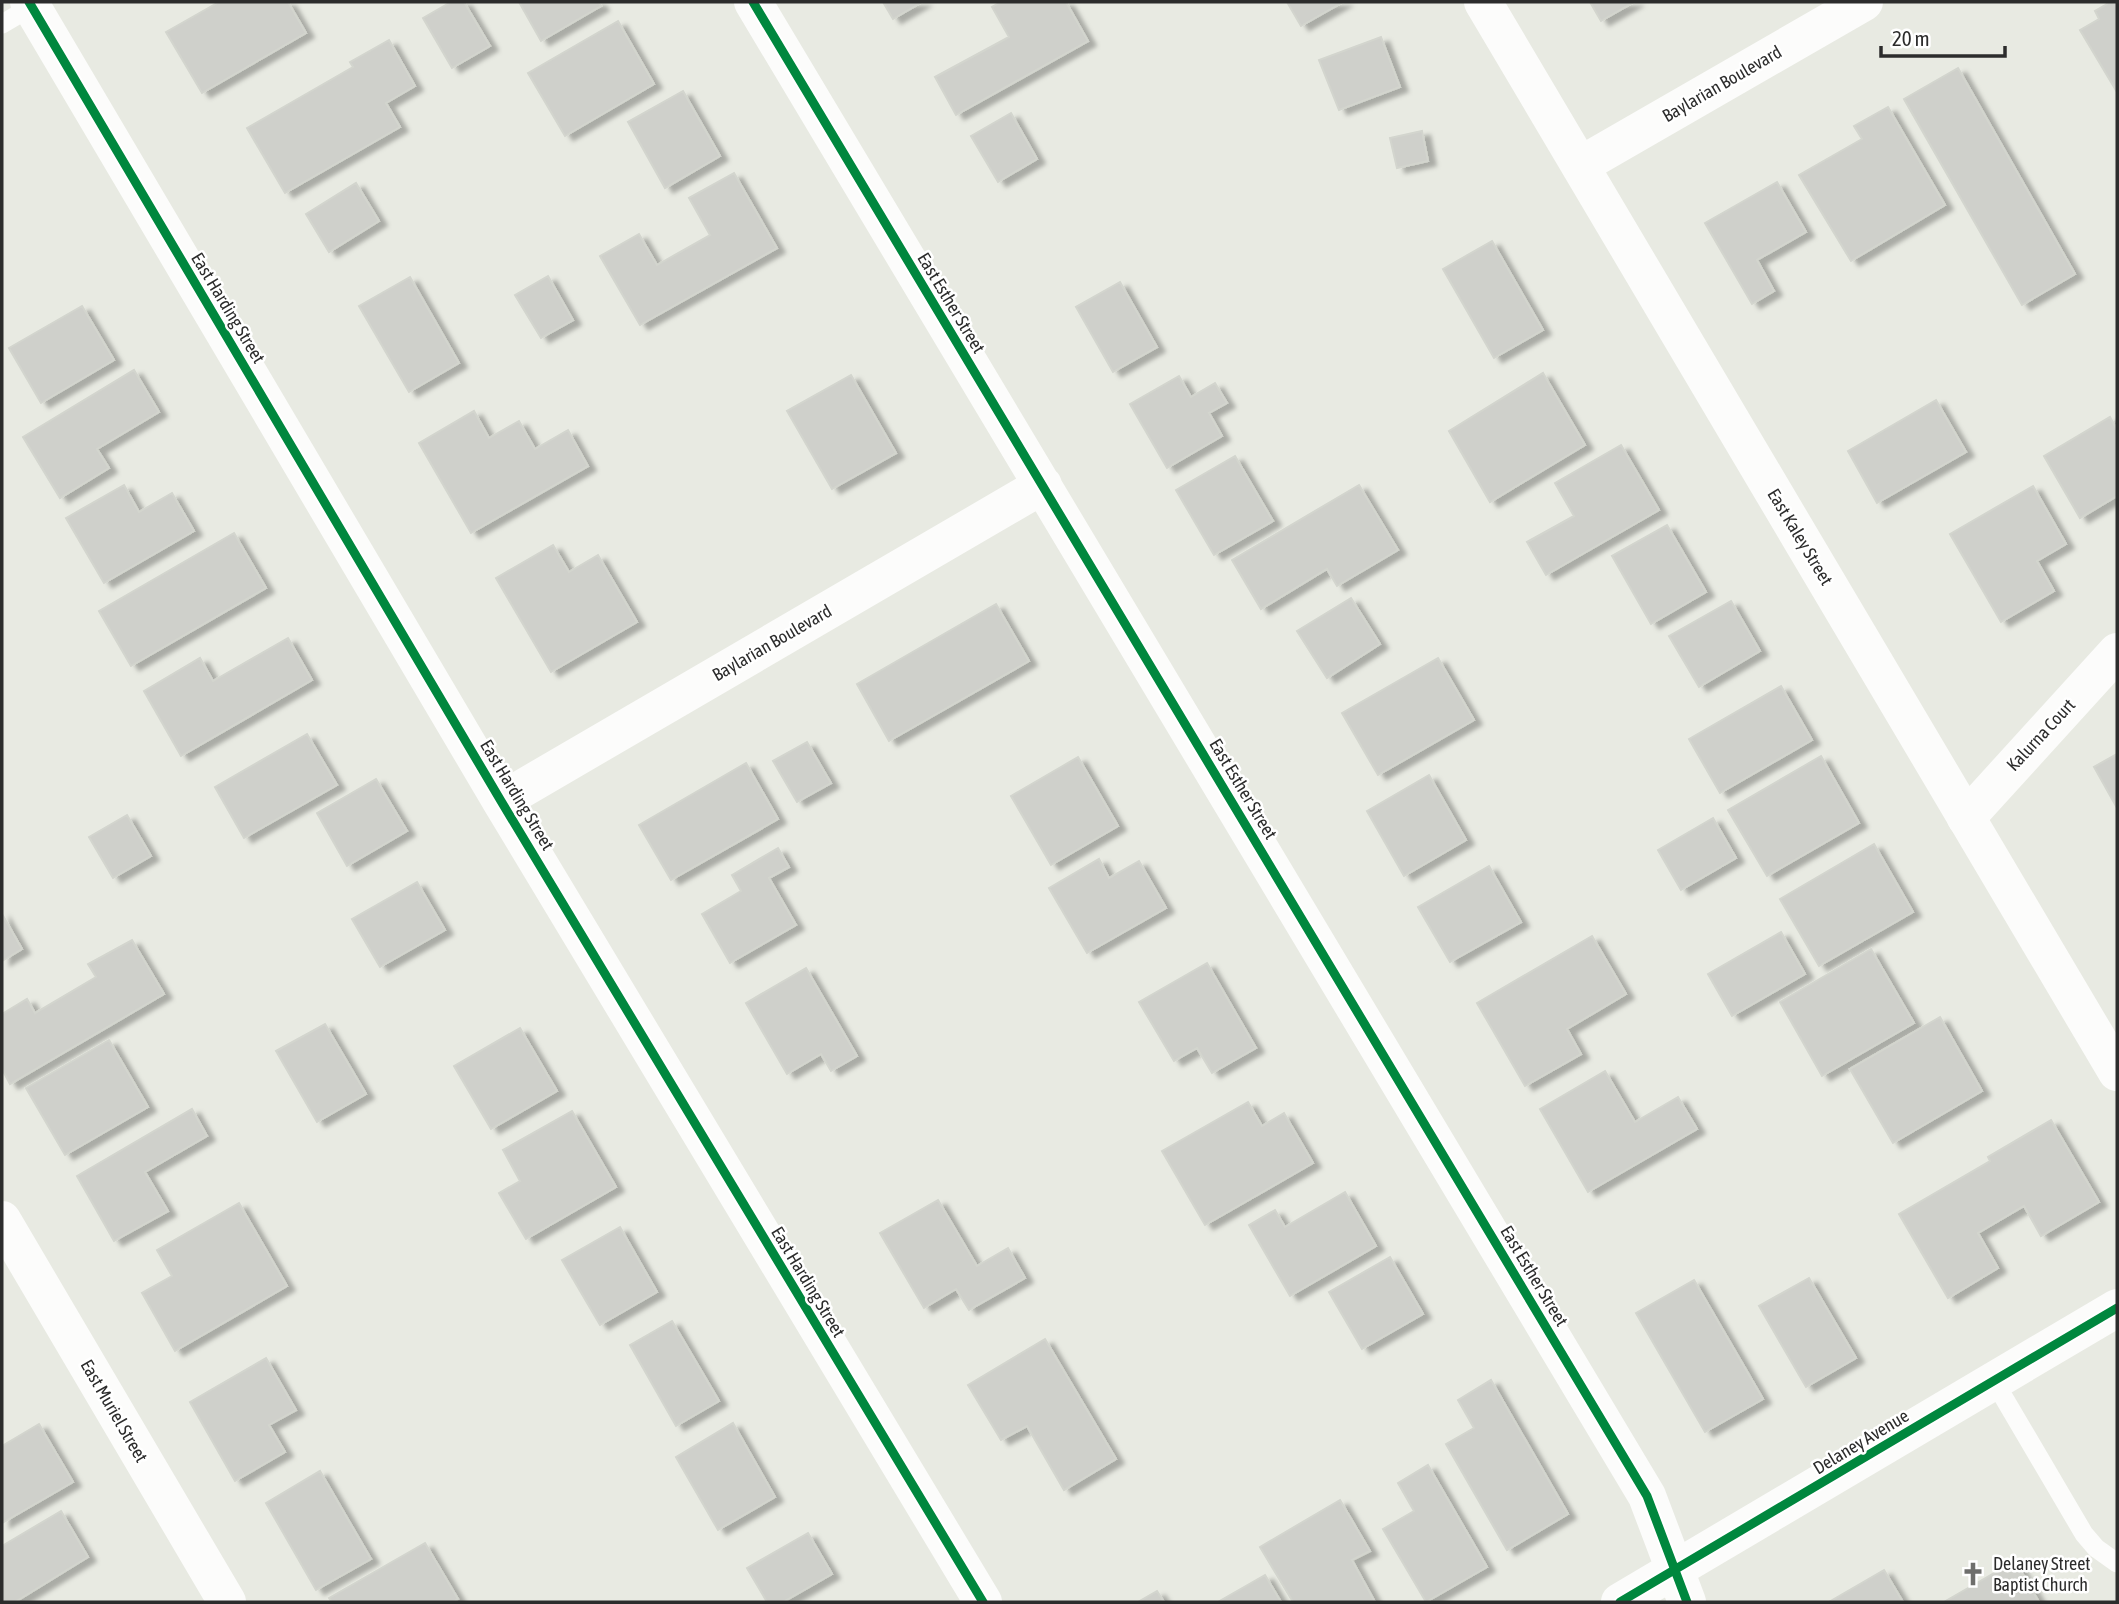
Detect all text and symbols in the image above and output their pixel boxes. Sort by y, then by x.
scale bar [1881,14,2005,58]
text: 20 m [1892,26,1930,50]
street label: Baylarian Boulevard [1658,41,1785,126]
street label: East Harding Street [187,249,270,367]
street label: East Esther Street [913,249,990,357]
street label: East Kaley Street [1763,485,1837,589]
street label: Baylarian Boulevard [708,600,835,685]
street label: Kalurna Court [2002,694,2079,775]
street label: East Esther Street [1205,735,1282,843]
street label: East Harding Street [476,736,559,854]
street label: East Esther Street [1496,1222,1573,1330]
street label: East Harding Street [767,1223,850,1341]
street label: East Muriel Street [77,1356,152,1466]
street label: Delaney Avenue [1809,1405,1912,1478]
place label: Delaney Street Baptist Church [1993,1553,2091,1595]
church icon: Delaney Street Baptist Church [1959,1560,1987,1588]

